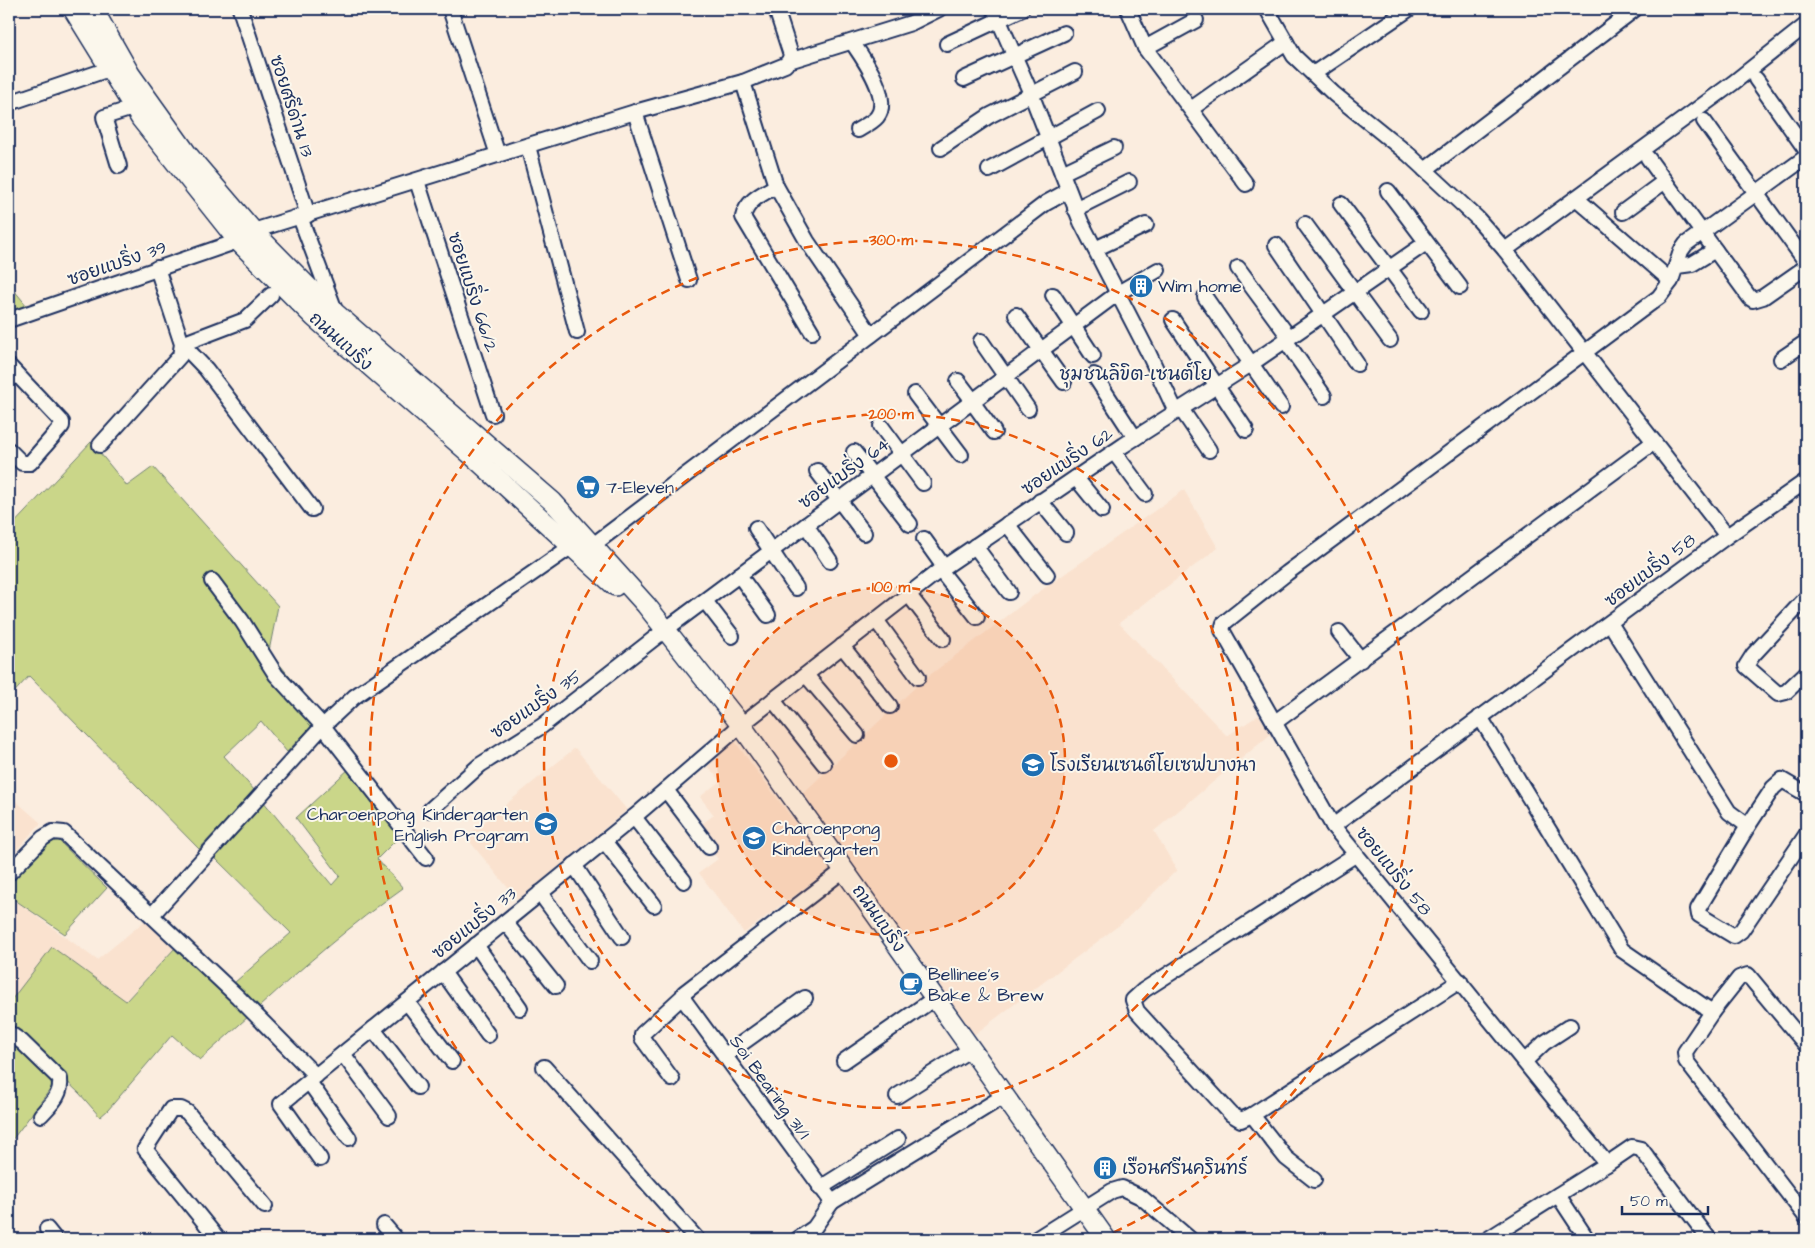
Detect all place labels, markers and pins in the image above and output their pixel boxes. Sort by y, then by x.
building icon: Wim home [1128,273,1154,299]
place label: Wim home [1158,274,1242,299]
supermarket icon: 7-Eleven [575,474,601,500]
place label: 7-Eleven [606,475,674,500]
centre of rings [882,752,900,770]
school or university icon: โรงเรียนเซนต์โยเซฟบางนา [1020,752,1046,778]
place label: โรงเรียนเซนต์โยเซฟบางนา [1050,752,1256,778]
place label: Charoenpong Kindergarten English Program [307,802,528,849]
school or university icon: Charoenpong Kindergarten English Program [533,811,559,837]
place label: Charoenpong Kindergarten [772,816,880,863]
school or university icon: Charoenpong Kindergarten [741,825,767,851]
place label: Bellinee's Bake & Brew [928,962,1044,1008]
cafe icon: Bellinee's Bake & Brew [898,971,924,997]
building icon: เรือนศรีนครินทร์ [1092,1155,1118,1181]
place label: เรือนศรีนครินทร์ [1122,1155,1248,1181]

